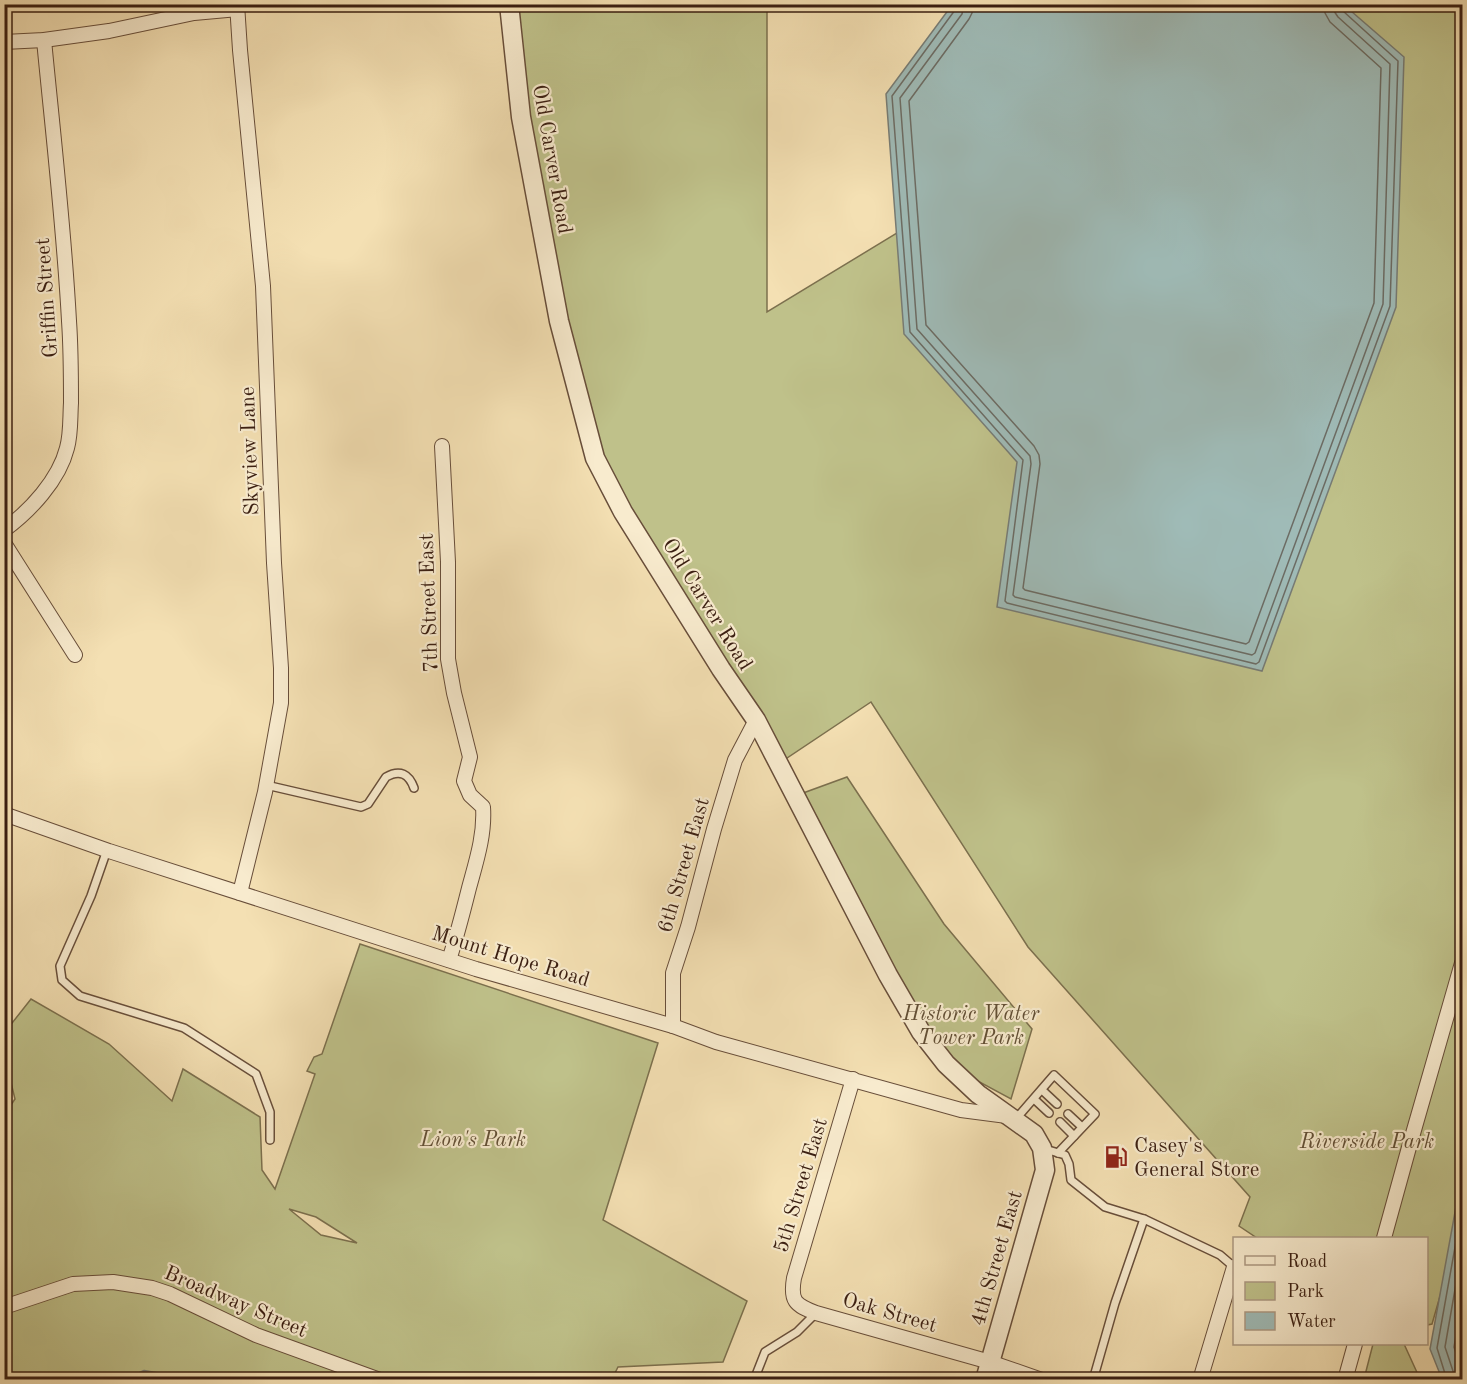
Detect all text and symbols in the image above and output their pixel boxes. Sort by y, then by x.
street label: Old Carver Road [528,83,575,236]
street label: Griffin Street [33,237,62,359]
street label: Skyview Lane [238,386,263,516]
street label: 7th Street East [417,533,442,673]
street label: Old Carver Road [658,535,756,675]
street label: 6th Street East [655,795,714,935]
street label: Mount Hope Road [429,923,592,991]
park label: Historic Water Tower Park [902,1004,1040,1049]
street label: 5th Street East [771,1116,832,1255]
park label: Lion's Park [419,1130,526,1151]
park label: Riverside Park [1299,1132,1434,1153]
place label: Casey's General Store [1134,1136,1259,1181]
fuel station icon: Casey's General Store [1103,1144,1129,1170]
street label: 4th Street East [968,1188,1027,1328]
legend [1233,1237,1428,1345]
text: Road [1287,1253,1327,1271]
street label: Broadway Street [161,1263,310,1342]
text: Park [1287,1283,1324,1301]
street label: Oak Street [840,1290,939,1337]
text: Water [1287,1313,1336,1331]

